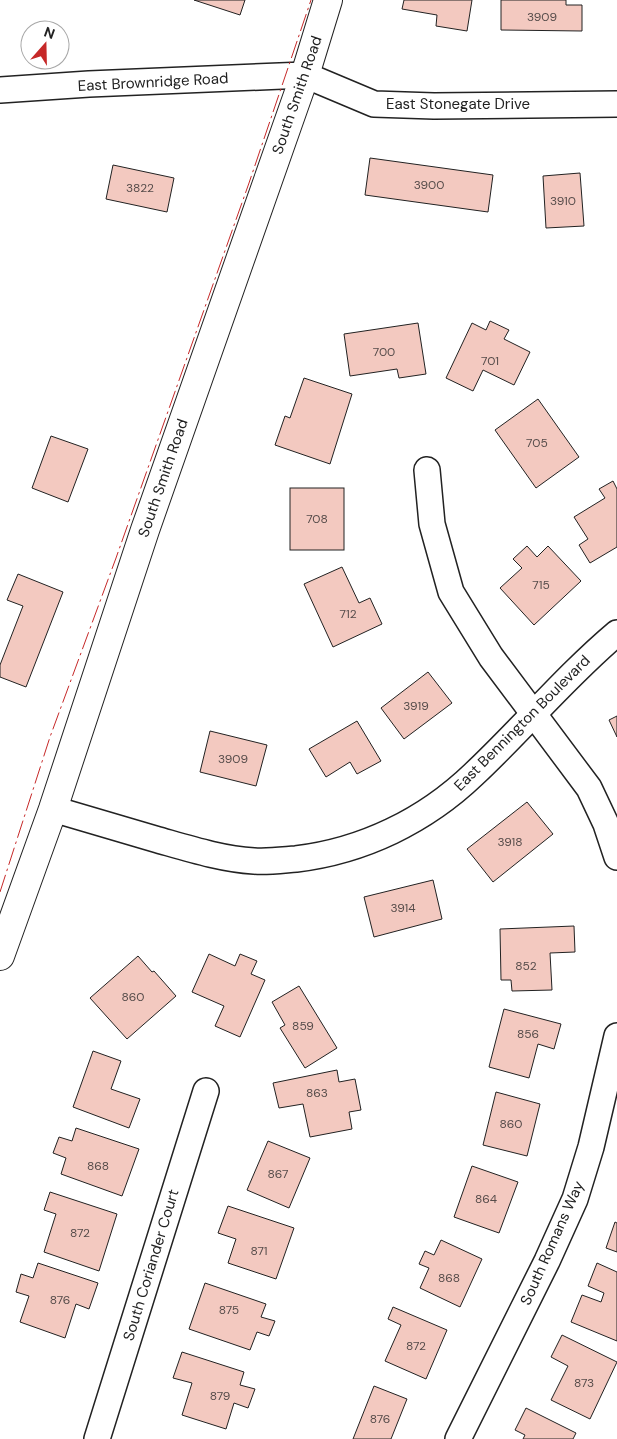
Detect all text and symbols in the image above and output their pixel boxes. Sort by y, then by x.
house number: 3909 [527,9,557,25]
north arrow [20,20,70,70]
text: N [42,23,57,43]
street label: South Smith Road [267,33,327,157]
street label: East Brownridge Road [77,68,229,96]
street label: East Stonegate Drive [386,94,530,114]
house number: 3900 [414,177,444,193]
house number: 3822 [126,180,154,196]
house number: 3910 [550,193,576,209]
house number: 700 [373,344,395,360]
house number: 701 [481,353,499,369]
street label: South Smith Road [133,416,193,540]
house number: 705 [526,435,548,451]
house number: 708 [306,511,328,527]
house number: 715 [532,577,550,593]
house number: 712 [339,606,357,622]
street label: East Bennington Boulevard [450,651,594,795]
house number: 3919 [403,698,429,714]
house number: 3909 [218,751,248,767]
house number: 3918 [497,834,523,850]
house number: 3914 [390,900,416,916]
house number: 852 [515,958,537,974]
house number: 860 [121,989,145,1005]
house number: 859 [292,1018,314,1034]
house number: 856 [517,1026,539,1042]
house number: 863 [306,1085,328,1101]
house number: 860 [499,1116,523,1132]
house number: 868 [87,1158,109,1174]
house number: 867 [268,1166,288,1182]
street label: South Romans Way [516,1177,589,1308]
street label: South Coriander Court [118,1187,184,1343]
house number: 864 [475,1191,497,1207]
house number: 872 [70,1225,90,1241]
house number: 871 [250,1243,268,1259]
house number: 868 [438,1270,460,1286]
house number: 876 [50,1292,70,1308]
house number: 875 [219,1302,239,1318]
house number: 872 [406,1338,426,1354]
house number: 873 [574,1375,594,1391]
house number: 879 [210,1388,230,1404]
house number: 876 [370,1411,390,1427]

